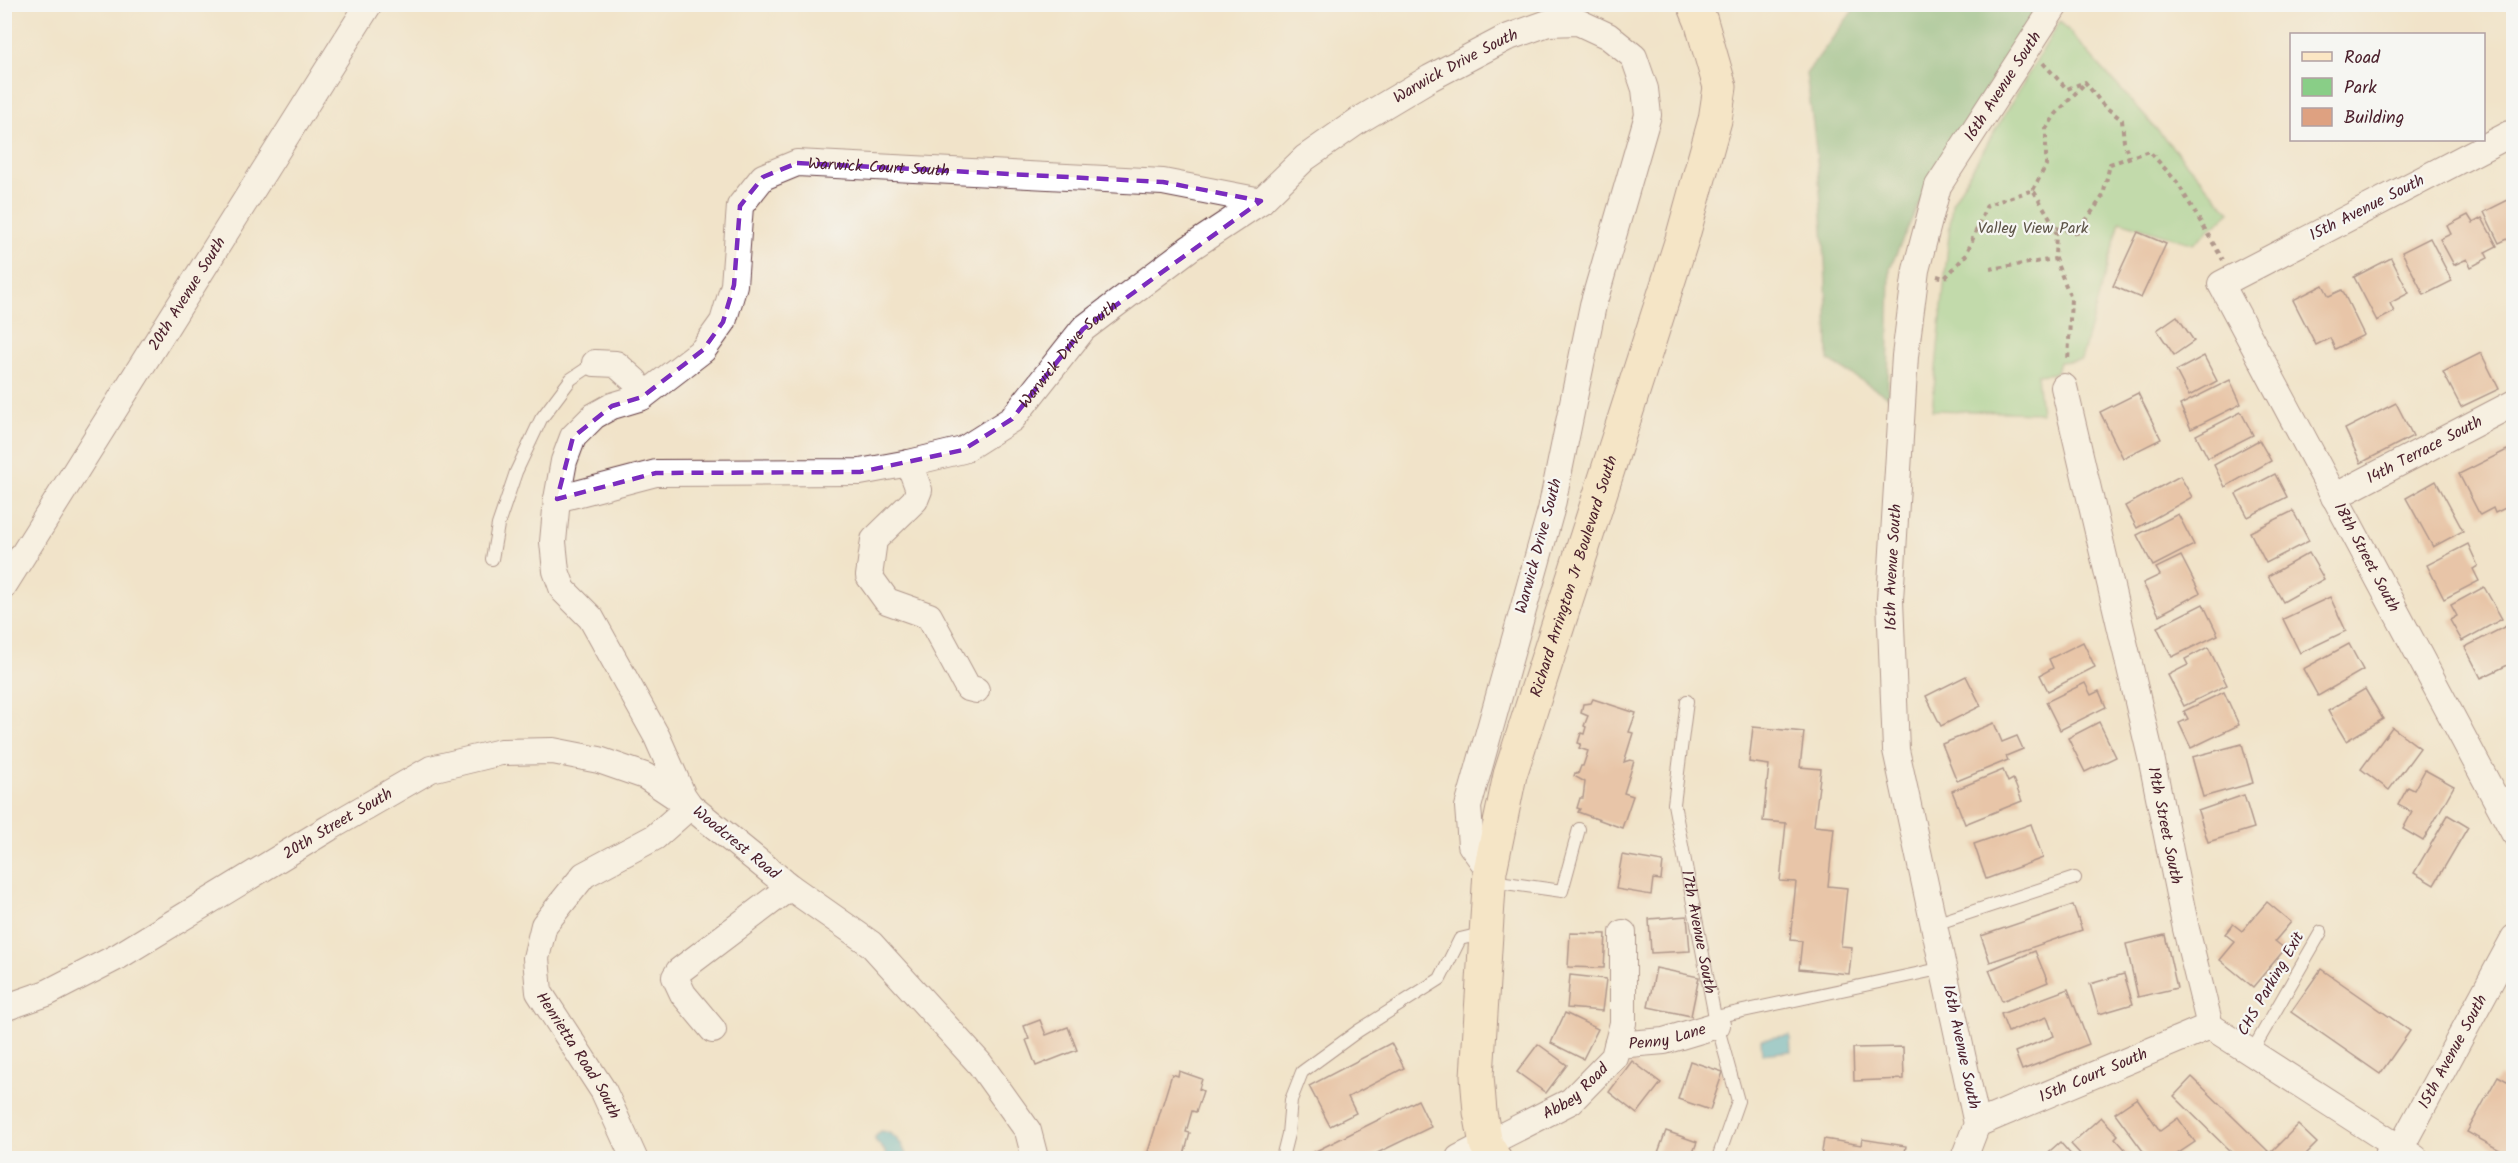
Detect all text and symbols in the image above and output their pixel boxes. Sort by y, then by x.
street label: Warwick Drive South [1388,22,1521,110]
street label: 16th Avenue South [1958,26,2048,146]
legend [2290,33,2485,141]
text: Road [2344,44,2381,73]
text: Park [2344,74,2377,103]
text: Building [2344,104,2404,133]
street label: Warwick Court South [807,151,950,183]
street label: 15th Avenue South [2305,168,2429,248]
park label: Valley View Park [1978,216,2089,241]
street label: 20th Avenue South [142,232,232,356]
street label: Warwick Drive South [1013,294,1123,414]
street label: 14th Terrace South [2362,409,2487,490]
street label: Richard Arrington Jr Boulevard South [1523,452,1624,700]
street label: Warwick Drive South [1509,476,1569,616]
street label: 18th Street South [2327,498,2406,617]
street label: 16th Avenue South [1877,503,1908,631]
street label: 19th Street South [2141,765,2189,886]
street label: 20th Street South [278,781,397,866]
street label: Woodcrest Road [687,800,786,887]
street label: 17th Avenue South [1674,868,1723,996]
street label: CHS Parking Exit [2231,927,2311,1041]
street label: 16th Avenue South [1936,982,1986,1112]
street label: Henrietta Road South [529,987,627,1123]
street label: 15th Avenue South [2412,990,2494,1113]
street label: Penny Lane [1627,1017,1709,1056]
street label: 15th Court South [2035,1041,2151,1109]
street label: Abbey Road [1538,1056,1615,1126]

